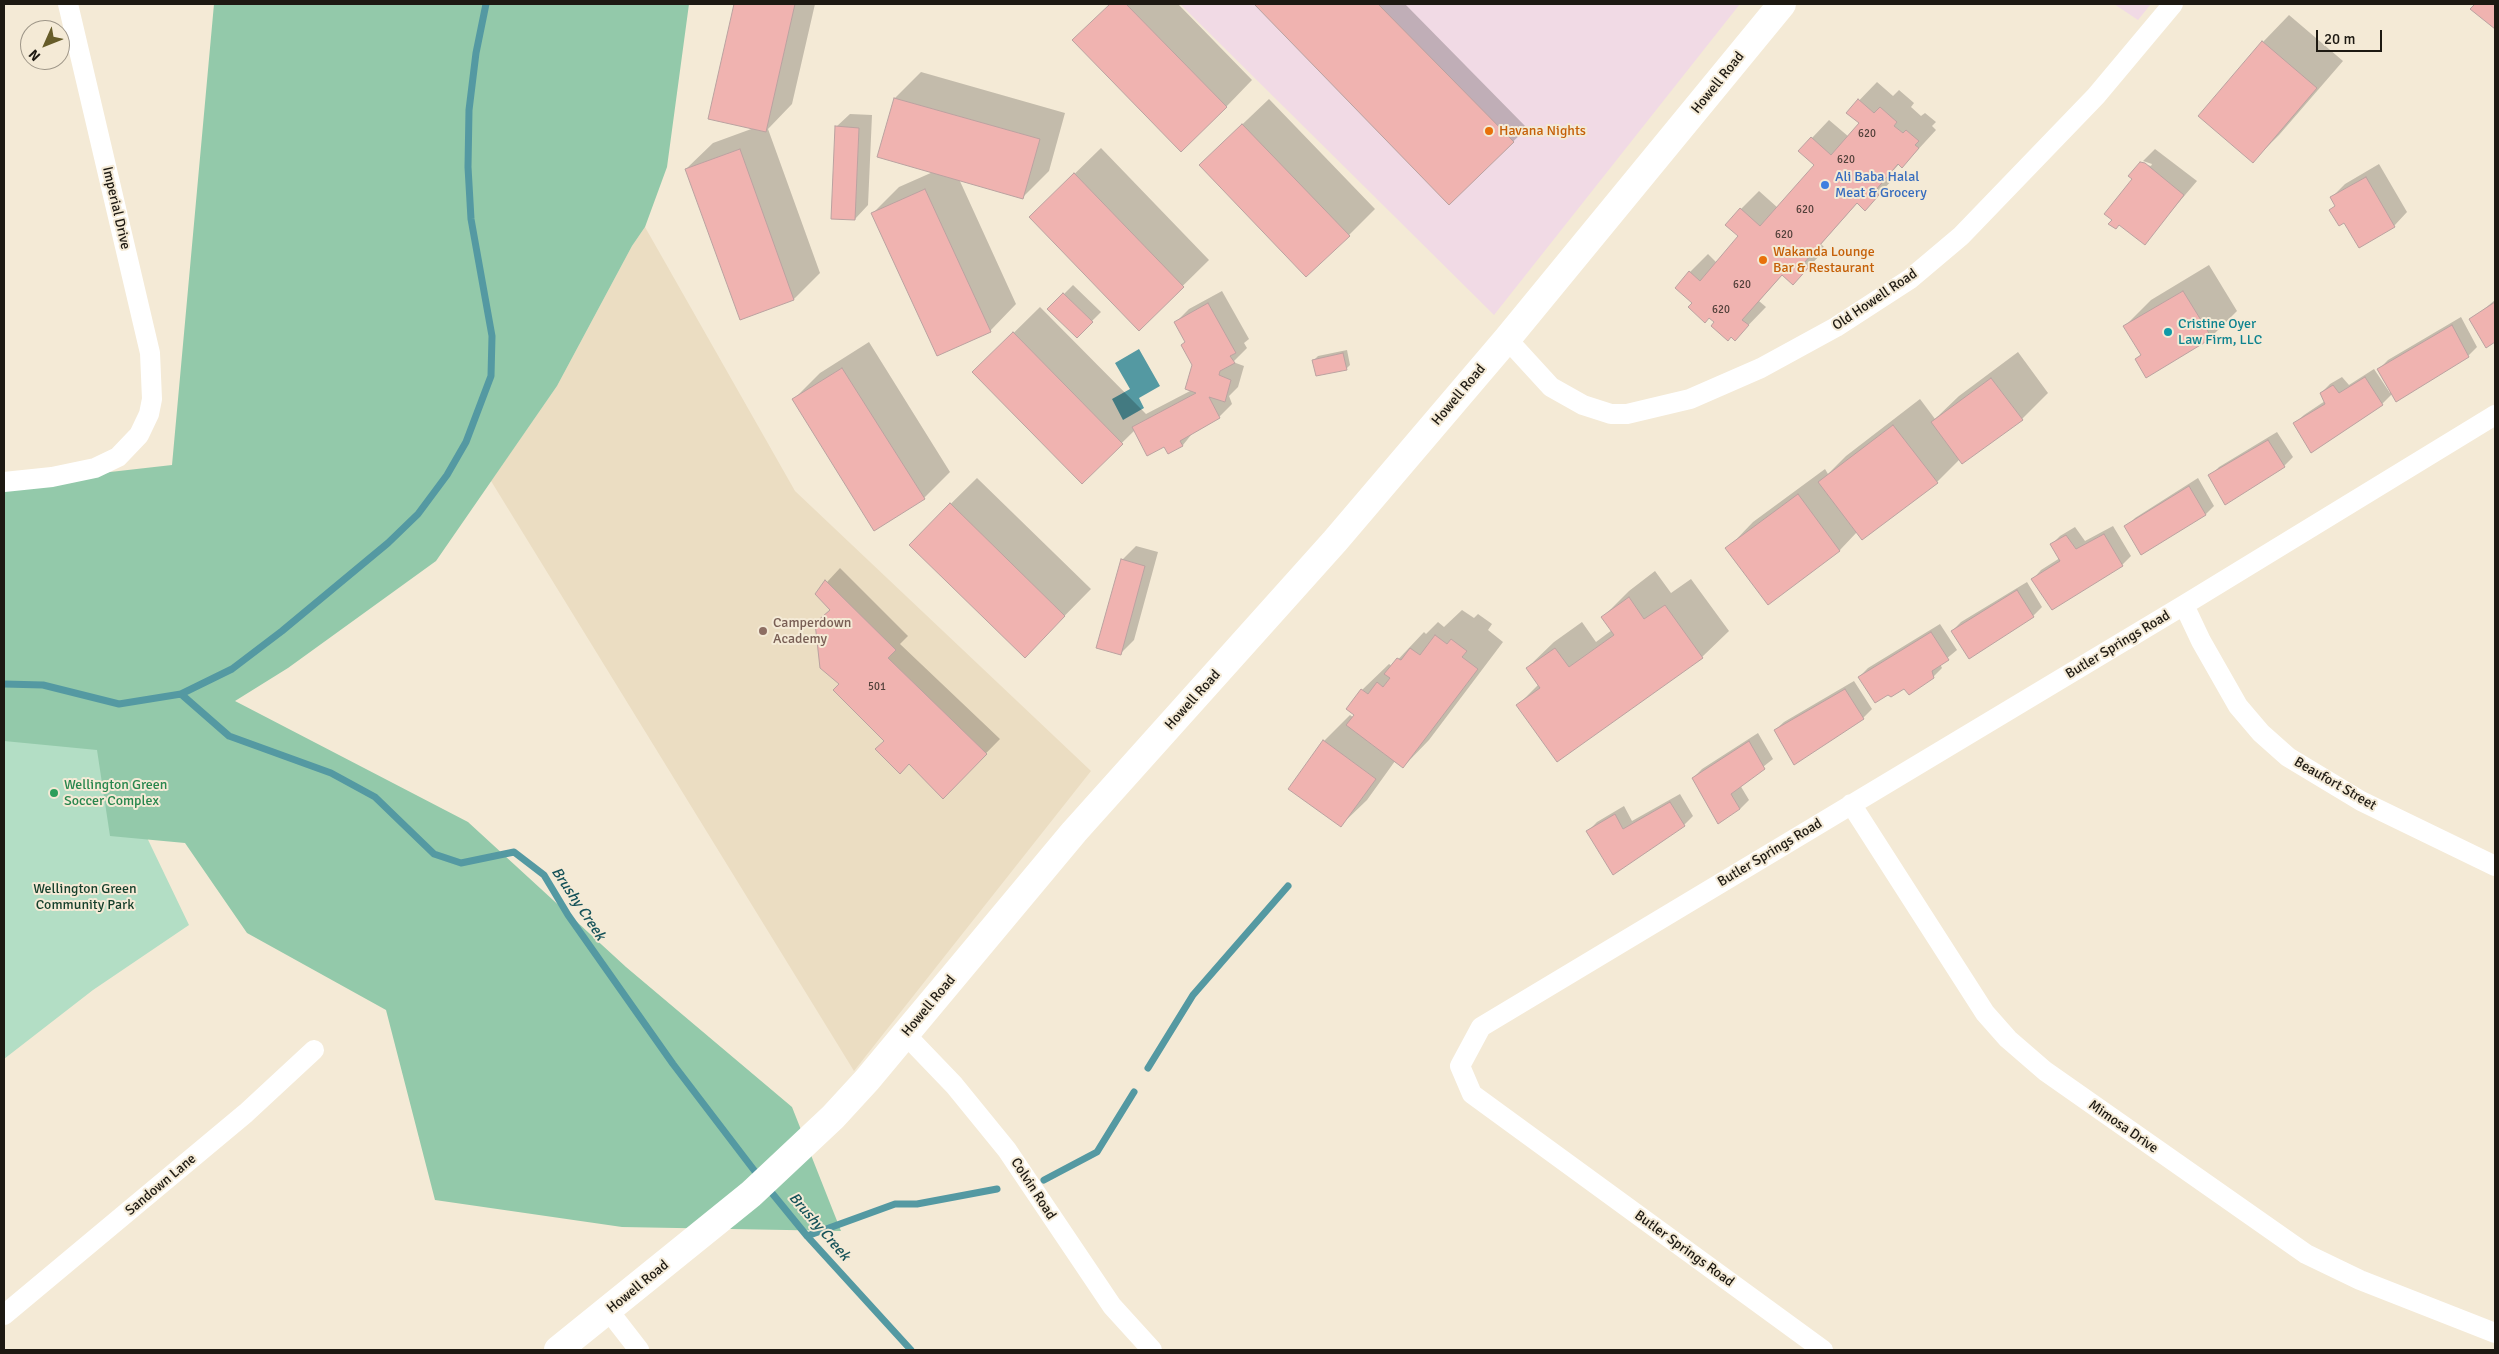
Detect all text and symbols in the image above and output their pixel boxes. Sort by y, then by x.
north arrow [20,20,70,70]
scale bar [2319,20,2385,52]
text: 20 m [2324,30,2355,48]
text: N [25,46,44,64]
street label: Howell Road [1688,49,1748,117]
place label: Havana Nights [1499,123,1586,139]
marker: Havana Nights [1483,125,1495,137]
house number: 620 [1858,127,1876,141]
house number: 620 [1837,153,1855,167]
street label: Imperial Drive [98,165,134,251]
place label: Ali Baba Halal Meat & Grocery [1835,169,1927,202]
marker: Ali Baba Halal Meat & Grocery [1819,179,1831,191]
house number: 620 [1796,203,1814,217]
house number: 620 [1775,228,1793,242]
place label: Wakanda Lounge Bar & Restaurant [1773,244,1875,276]
marker: Wakanda Lounge Bar & Restaurant [1757,254,1769,266]
street label: Old Howell Road [1830,266,1920,334]
house number: 620 [1733,278,1751,292]
house number: 620 [1712,303,1730,317]
place label: Cristine Oyer Law Firm, LLC [2178,316,2262,348]
marker: Cristine Oyer Law Firm, LLC [2162,326,2174,338]
street label: Howell Road [1429,361,1489,429]
street label: Butler Springs Road [2063,607,2173,683]
place label: Camperdown Academy [773,615,851,648]
marker: Camperdown Academy [757,625,769,637]
street label: Howell Road [1162,667,1224,733]
house number: 501 [868,680,886,694]
street label: Beaufort Street [2291,754,2379,814]
place label: Wellington Green Soccer Complex [64,777,167,810]
marker: Wellington Green Soccer Complex [48,787,60,799]
street label: Butler Springs Road [1715,815,1825,891]
water label: Brushy Creek [547,864,609,944]
park label: Wellington Green Community Park [33,881,137,914]
street label: Howell Road [899,972,959,1040]
street label: Mimosa Drive [2085,1097,2161,1157]
street label: Sandown Lane [122,1151,200,1219]
street label: Colvin Road [1007,1155,1059,1223]
water label: Brushy Creek [785,1189,853,1265]
street label: Butler Springs Road [1631,1207,1737,1291]
street label: Howell Road [604,1257,672,1317]

